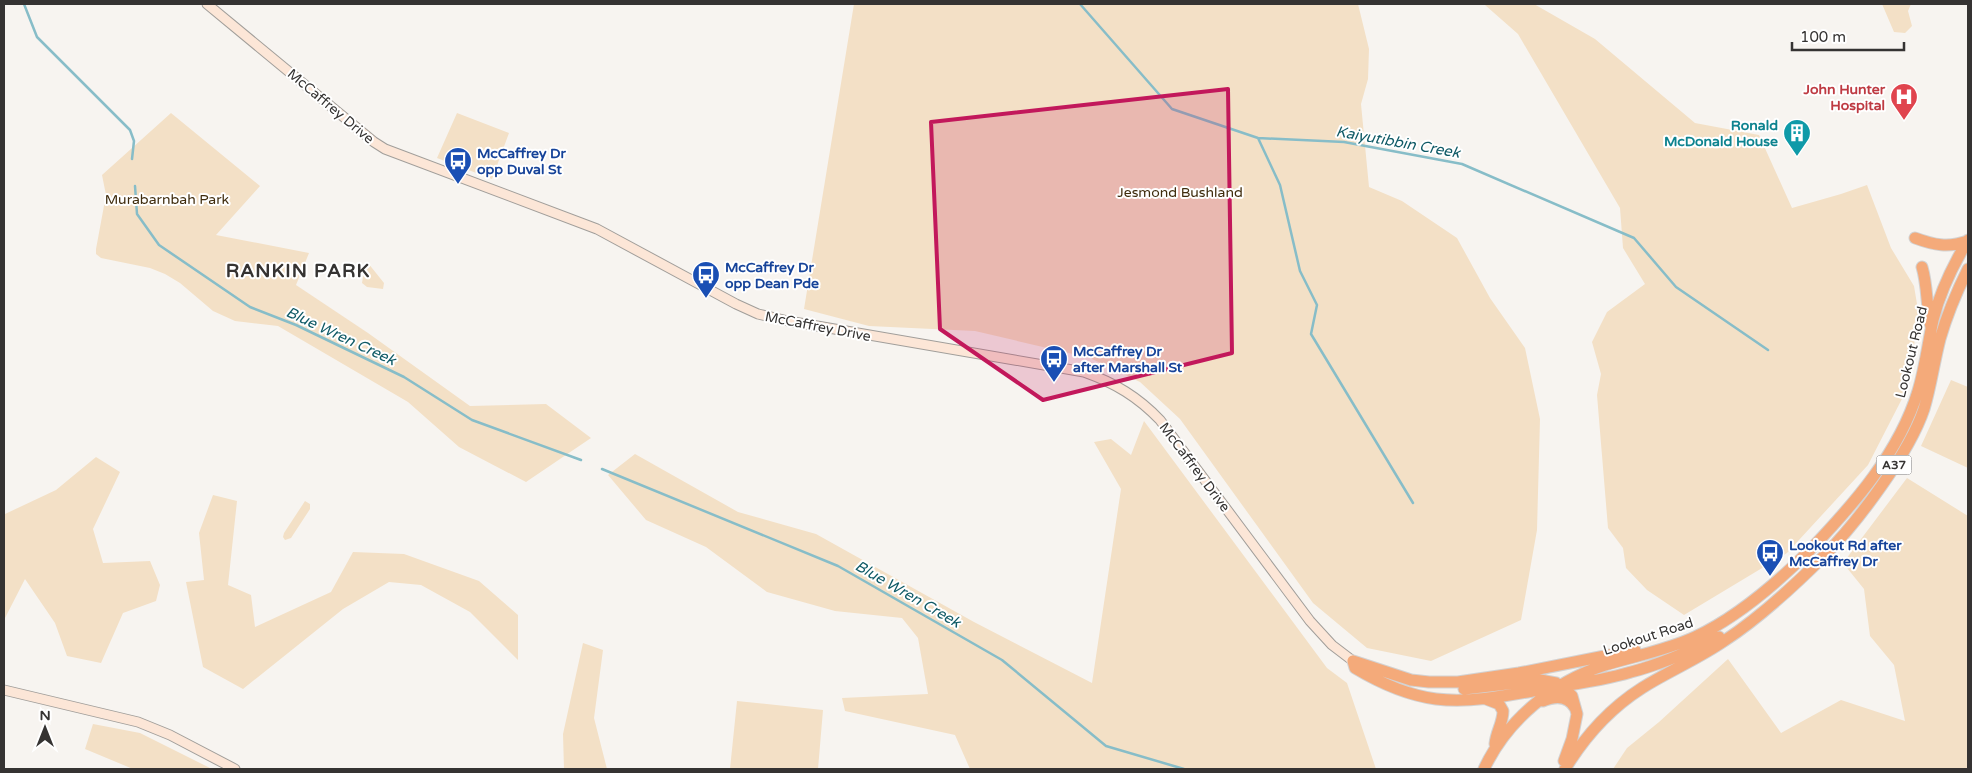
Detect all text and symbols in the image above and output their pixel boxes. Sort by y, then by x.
scale bar [1792,20,1904,52]
text: 100 m [1800,28,1846,46]
street label: McCaffrey Drive [284,65,377,147]
place label: John Hunter Hospital [1802,81,1886,114]
hospital icon: John Hunter Hospital [1889,82,1919,121]
place label: Ronald McDonald House [1664,117,1778,150]
building icon: Ronald McDonald House [1782,118,1812,157]
water label: Kaiyutibbin Creek [1335,122,1463,162]
place label: McCaffrey Dr opp Duval St [477,145,566,178]
bus stop icon: McCaffrey Dr opp Duval St [443,146,473,185]
park label: Jesmond Bushland [1117,184,1243,201]
park label: Murabarnbah Park [105,191,230,208]
place label: McCaffrey Dr opp Dean Pde [725,259,819,292]
district label: RANKIN PARK [226,260,370,282]
bus stop icon: McCaffrey Dr opp Dean Pde [691,260,721,299]
water label: Blue Wren Creek [283,303,400,370]
street label: Lookout Road [1892,305,1931,400]
street label: McCaffrey Drive [763,308,872,345]
place label: McCaffrey Dr after Marshall St [1073,343,1183,376]
bus stop icon: McCaffrey Dr after Marshall St [1039,344,1069,383]
street label: McCaffrey Drive [1155,419,1234,515]
road number: A37 [1876,456,1912,474]
place label: Lookout Rd after McCaffrey Dr [1789,537,1902,570]
bus stop icon: Lookout Rd after McCaffrey Dr [1755,538,1785,577]
water label: Blue Wren Creek [852,557,965,632]
street label: Lookout Road [1601,614,1695,659]
north arrow [20,703,70,753]
text: N [39,707,51,724]

